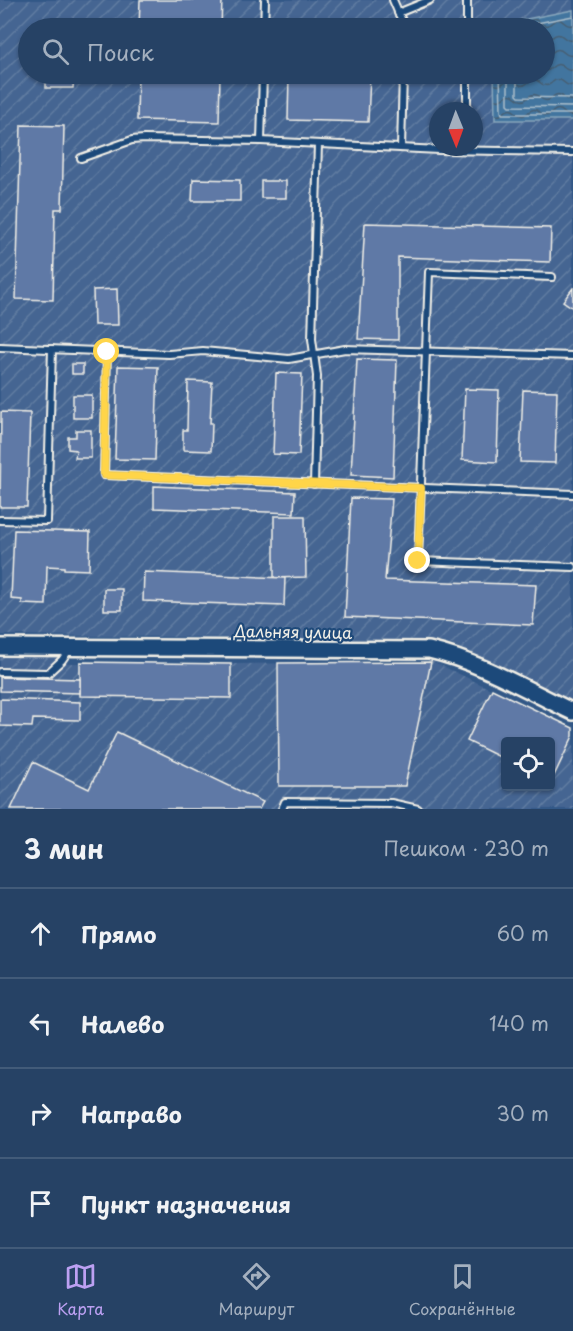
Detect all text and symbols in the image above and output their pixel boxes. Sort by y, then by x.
search box [18,18,555,84]
icon: search [39,35,72,68]
text: Поиск [87,35,154,68]
north arrow [429,102,483,156]
route start [93,338,119,364]
route end [404,547,430,573]
street label: Дальняя улица [233,618,352,644]
map controls [501,737,555,791]
button: locate [501,737,555,791]
text: 3 мин [24,829,104,868]
text: Пешком · 230 m [384,833,549,863]
icon: ahead [24,917,57,950]
text: Прямо [81,917,156,950]
text: 60 m [497,918,549,948]
icon: left [24,1007,57,1040]
text: Налево [81,1007,164,1040]
text: 140 m [489,1008,549,1038]
icon: right [24,1097,57,1130]
text: Направо [81,1097,182,1130]
text: 30 m [496,1098,549,1128]
icon: arrive [24,1187,57,1220]
text: Пункт назначения [81,1187,291,1220]
tab: Карта [57,1260,104,1320]
tab: Маршрут [219,1260,294,1320]
tab: Сохранённые [409,1260,516,1320]

